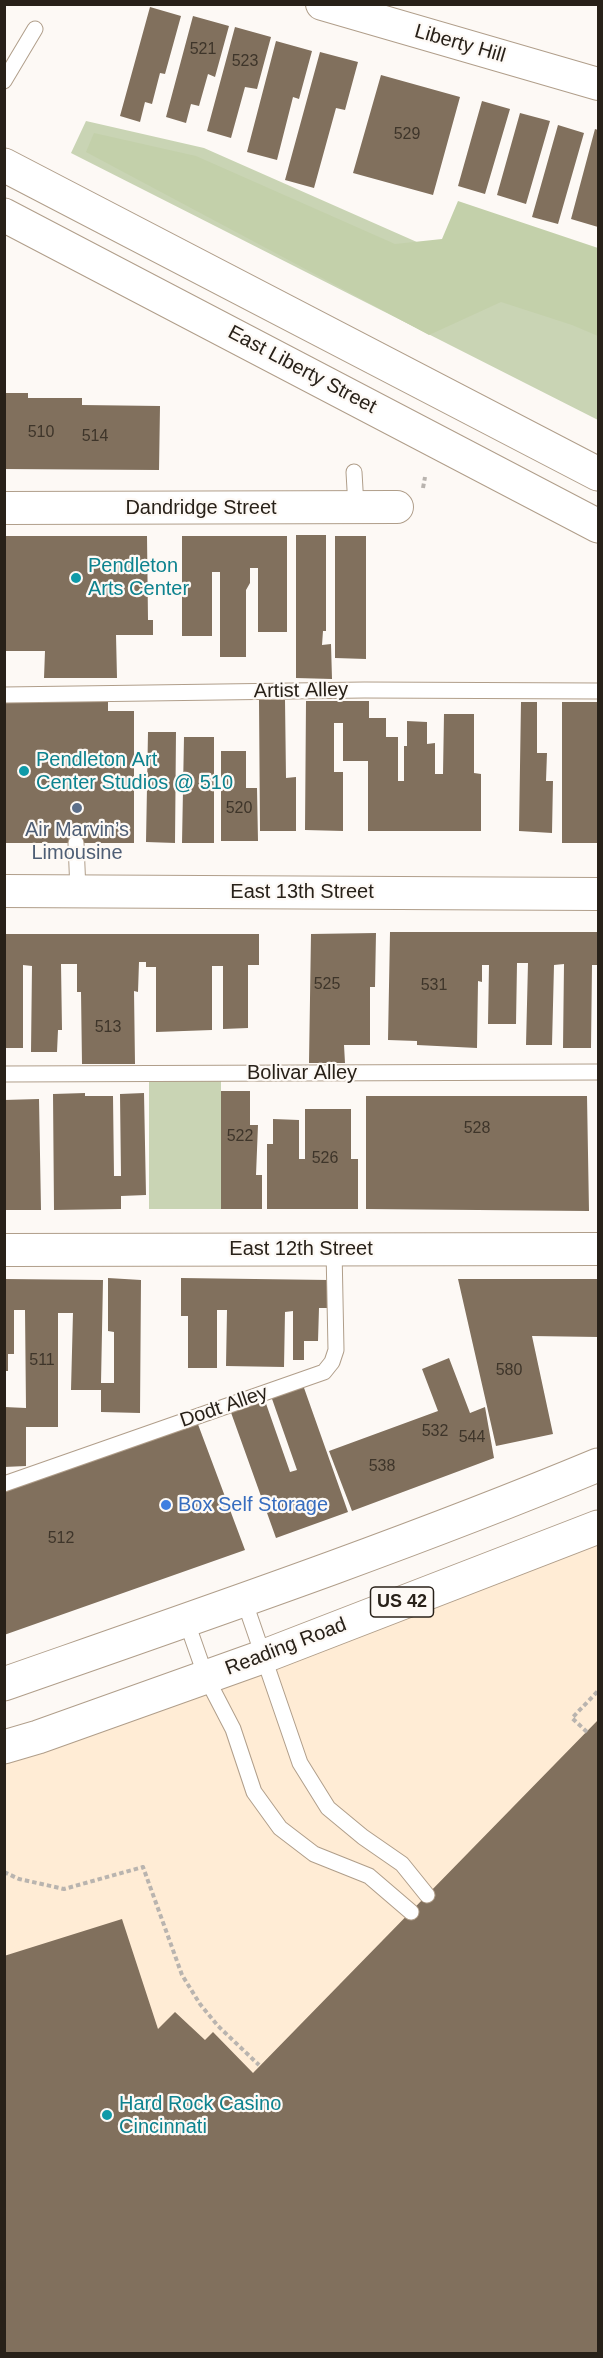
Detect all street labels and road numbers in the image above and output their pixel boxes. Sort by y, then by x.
street label: Liberty Hill [412,20,508,68]
street label: East Liberty Street [224,321,380,419]
street label: Dandridge Street [125,496,277,520]
street label: Artist Alley [254,678,348,704]
street label: East 13th Street [230,880,374,904]
street label: Bolivar Alley [247,1061,357,1085]
street label: East 12th Street [229,1237,373,1261]
street label: Dodt Alley [177,1381,271,1433]
road number: US 42 [370,1587,434,1617]
street label: Reading Road [222,1613,350,1681]

